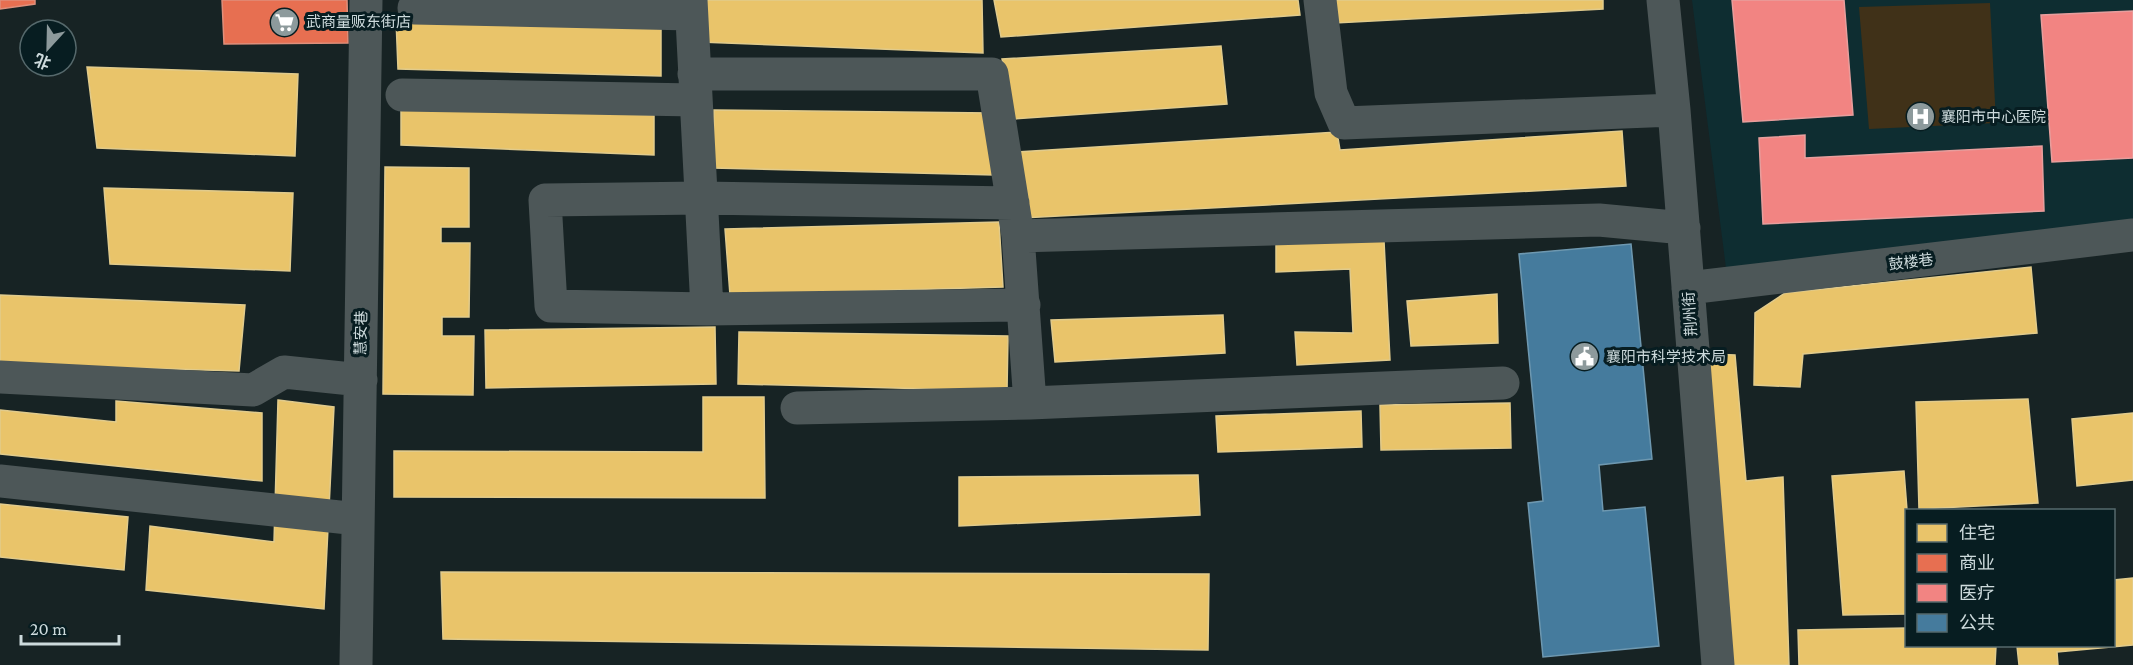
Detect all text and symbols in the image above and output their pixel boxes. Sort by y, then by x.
supermarket icon: 武商量贩东街店 [269,6,301,38]
place label: 武商量贩东街店 [306,14,411,30]
north arrow [18,18,78,78]
text: 北 [32,51,53,72]
hospital icon: 襄阳市中心医院 [1904,101,1936,133]
place label: 襄阳市中心医院 [1941,109,2046,125]
street label: 鼓楼巷 [1888,251,1934,273]
street label: 荆州街 [1679,291,1700,337]
street label: 慧安巷 [353,310,369,356]
public building icon: 襄阳市科学技术局 [1569,341,1601,373]
place label: 襄阳市科学技术局 [1606,349,1726,365]
legend [1905,509,2115,647]
text: 住宅 [1959,523,1995,543]
text: 商业 [1959,553,1995,573]
text: 医疗 [1959,583,1995,603]
scale bar [21,608,118,646]
text: 公共 [1959,613,1995,633]
text: 20 m [30,619,67,639]

